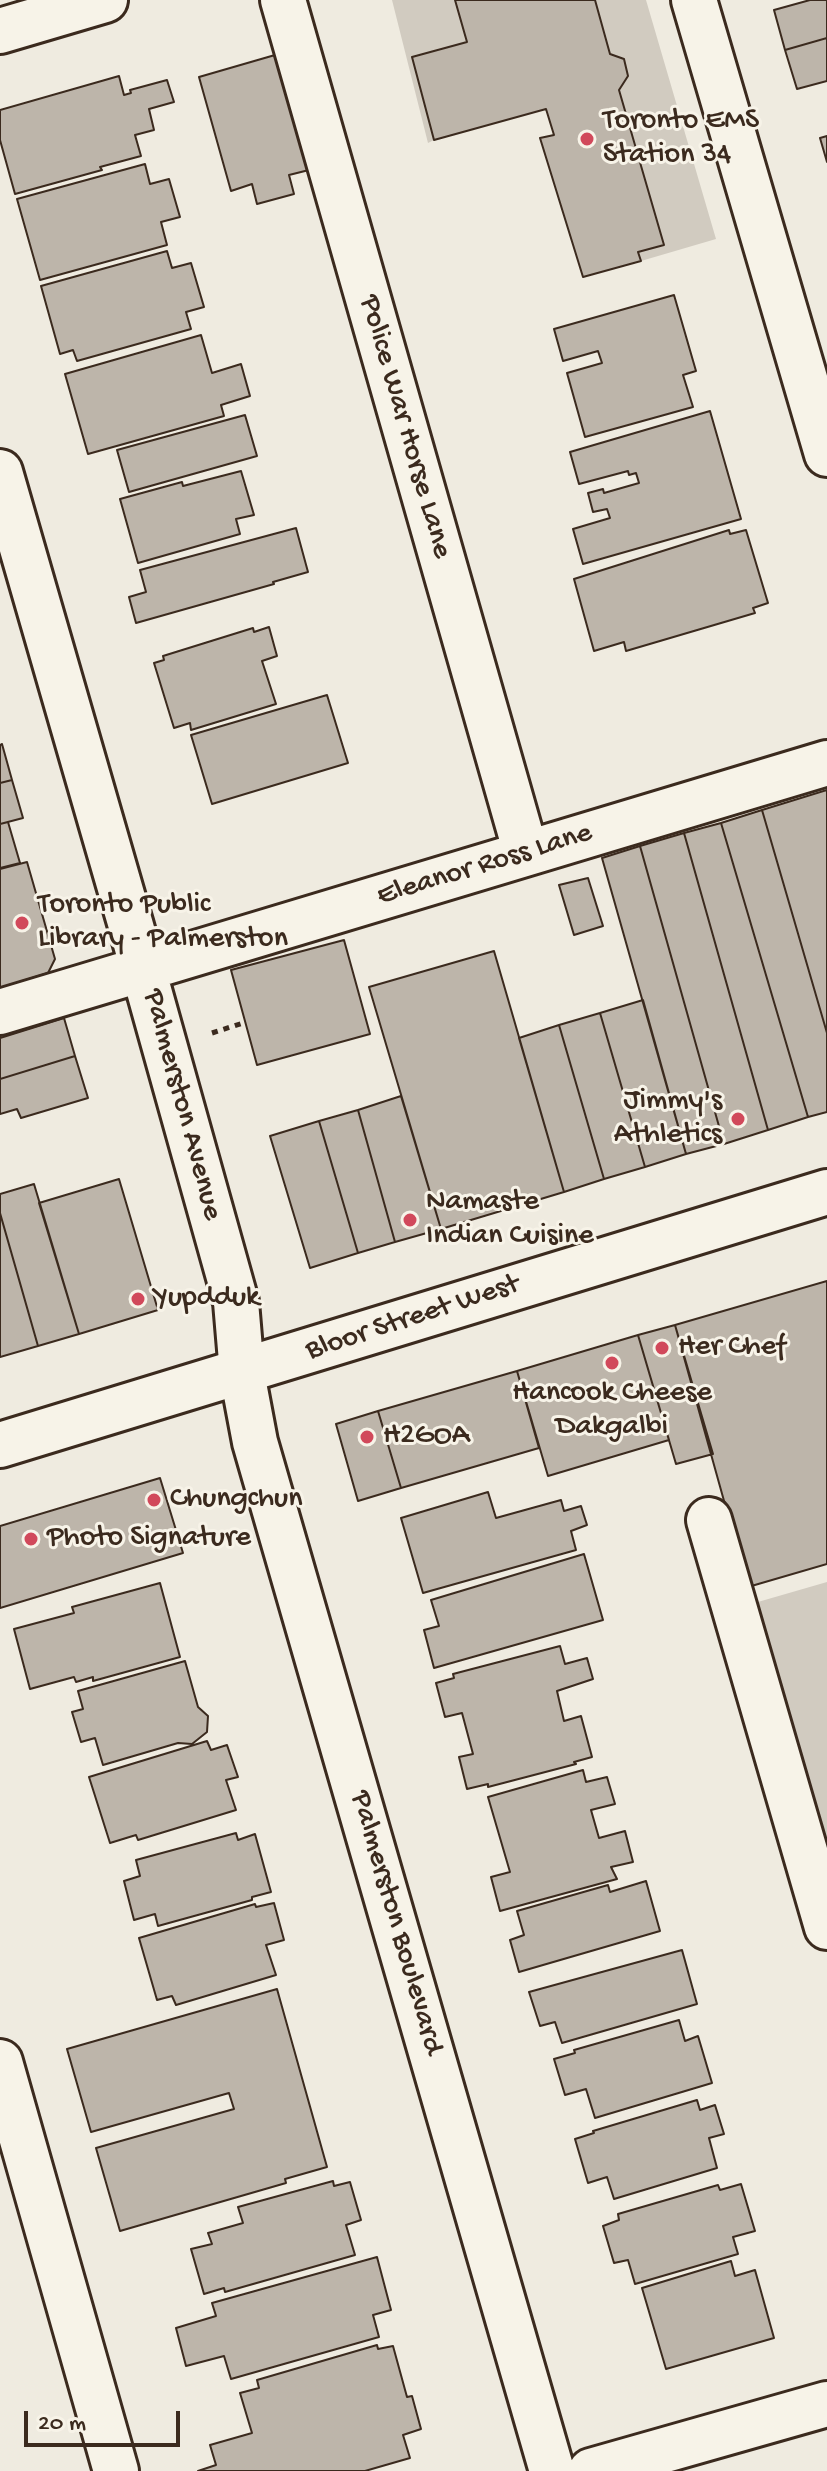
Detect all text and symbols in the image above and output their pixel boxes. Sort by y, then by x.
place label: Toronto EMS Station 34 [603,104,759,174]
marker: Toronto EMS Station 34 [578,130,596,148]
street label: Police War Horse Lane [349,291,459,563]
street label: Eleanor Ross Lane [373,816,597,916]
place label: Toronto Public Library - Palmerston [38,888,288,958]
marker: Toronto Public Library - Palmerston [13,914,31,932]
street label: Palmerston Avenue [133,986,229,1224]
place label: Jimmy's Athletics [614,1084,722,1154]
marker: Jimmy's Athletics [729,1110,747,1128]
place label: Namaste Indian Cuisine [426,1185,594,1256]
marker: Namaste Indian Cuisine [401,1211,419,1229]
street label: Bloor Street West [302,1268,524,1370]
place label: Yupdduk [154,1281,259,1317]
marker: Yupdduk [129,1290,147,1308]
place label: Her Chef [678,1330,785,1366]
marker: Her Chef [653,1339,671,1357]
marker: Hancook Cheese Dakgalbi [603,1354,621,1372]
place label: Hancook Cheese Dakgalbi [512,1376,712,1446]
place label: H2GOA [383,1419,470,1455]
marker: H2GOA [358,1428,376,1446]
place label: Chungchun [170,1482,302,1518]
marker: Chungchun [145,1491,163,1509]
place label: Photo Signature [47,1521,251,1557]
marker: Photo Signature [22,1530,40,1548]
street label: Palmerston Boulevard [340,1787,450,2059]
scale bar [28,2395,184,2445]
text: 20 m [38,2410,86,2439]

